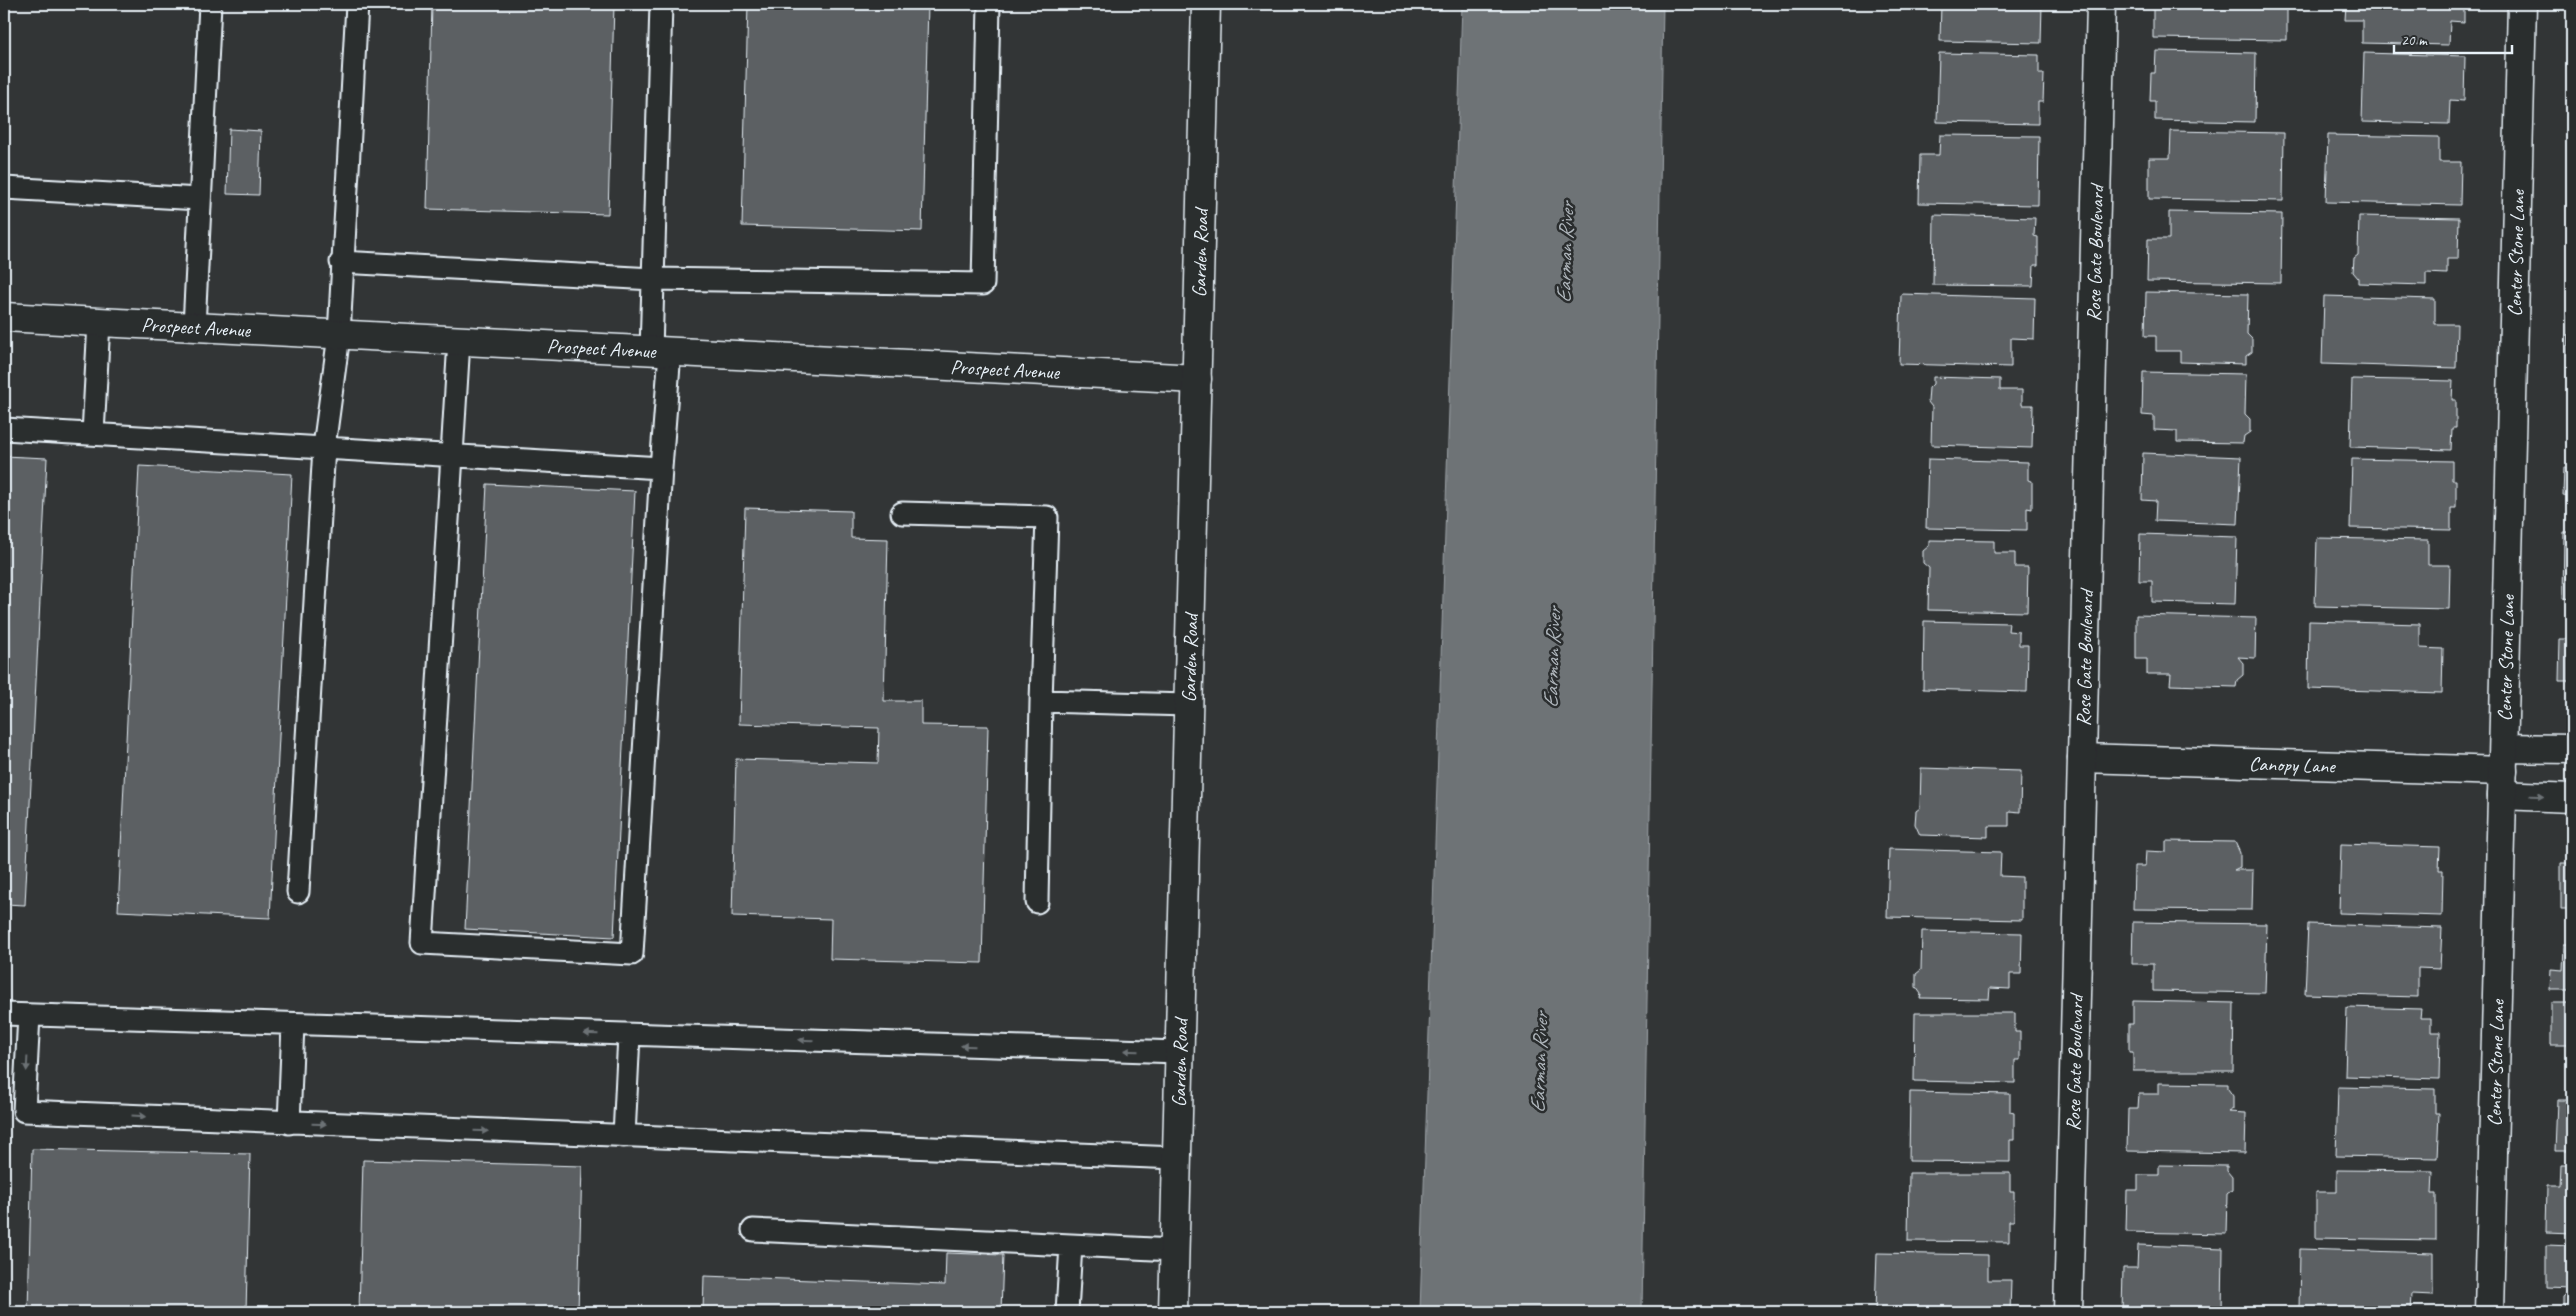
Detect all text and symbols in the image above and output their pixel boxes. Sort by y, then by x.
scale bar [2394,22,2511,54]
text: 20 m [2401,31,2428,50]
street label: Rose Gate Boulevard [2081,182,2110,322]
street label: Center Stone Lane [2502,188,2530,317]
water label: Earman River [1550,199,1580,304]
street label: Garden Road [1187,206,1214,298]
street label: Prospect Avenue [141,312,252,343]
street label: Prospect Avenue [546,333,658,364]
street label: Prospect Avenue [950,354,1061,385]
street label: Rose Gate Boulevard [2071,587,2099,727]
street label: Center Stone Lane [2492,593,2520,722]
water label: Earman River [1537,604,1567,709]
street label: Garden Road [1176,611,1204,703]
street label: Canopy Lane [2249,751,2337,779]
one-way arrow [2529,792,2545,800]
street label: Rose Gate Boulevard [2061,992,2089,1132]
street label: Center Stone Lane [2482,998,2510,1127]
water label: Earman River [1524,1009,1554,1114]
street label: Garden Road [1166,1016,1193,1107]
one-way arrow [583,1029,599,1037]
one-way arrow [798,1036,814,1044]
one-way arrow [960,1041,976,1049]
one-way arrow [1123,1047,1139,1055]
one-way arrow [22,1056,30,1072]
one-way arrow [131,1113,147,1121]
one-way arrow [311,1121,327,1129]
one-way arrow [474,1127,490,1135]

